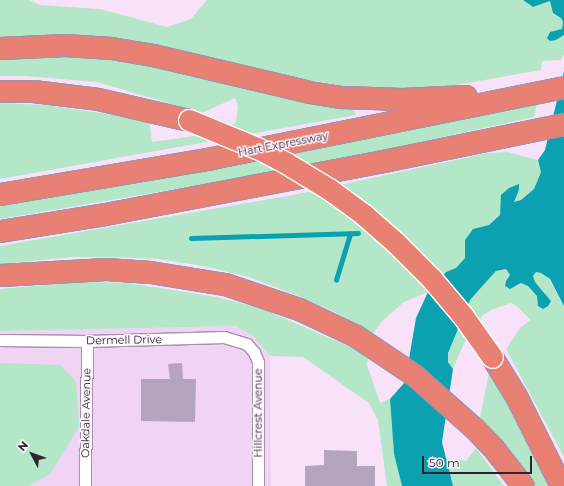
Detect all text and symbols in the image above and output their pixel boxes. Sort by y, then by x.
street label: Hart Expressway [237,129,329,159]
street label: Dermell Drive [86,333,162,347]
street label: Oakdale Avenue [79,368,93,458]
street label: Hillcrest Avenue [251,368,265,458]
north arrow [12,434,52,474]
text: N [15,438,31,454]
scale bar [424,448,534,474]
text: 50 m [429,455,460,470]

